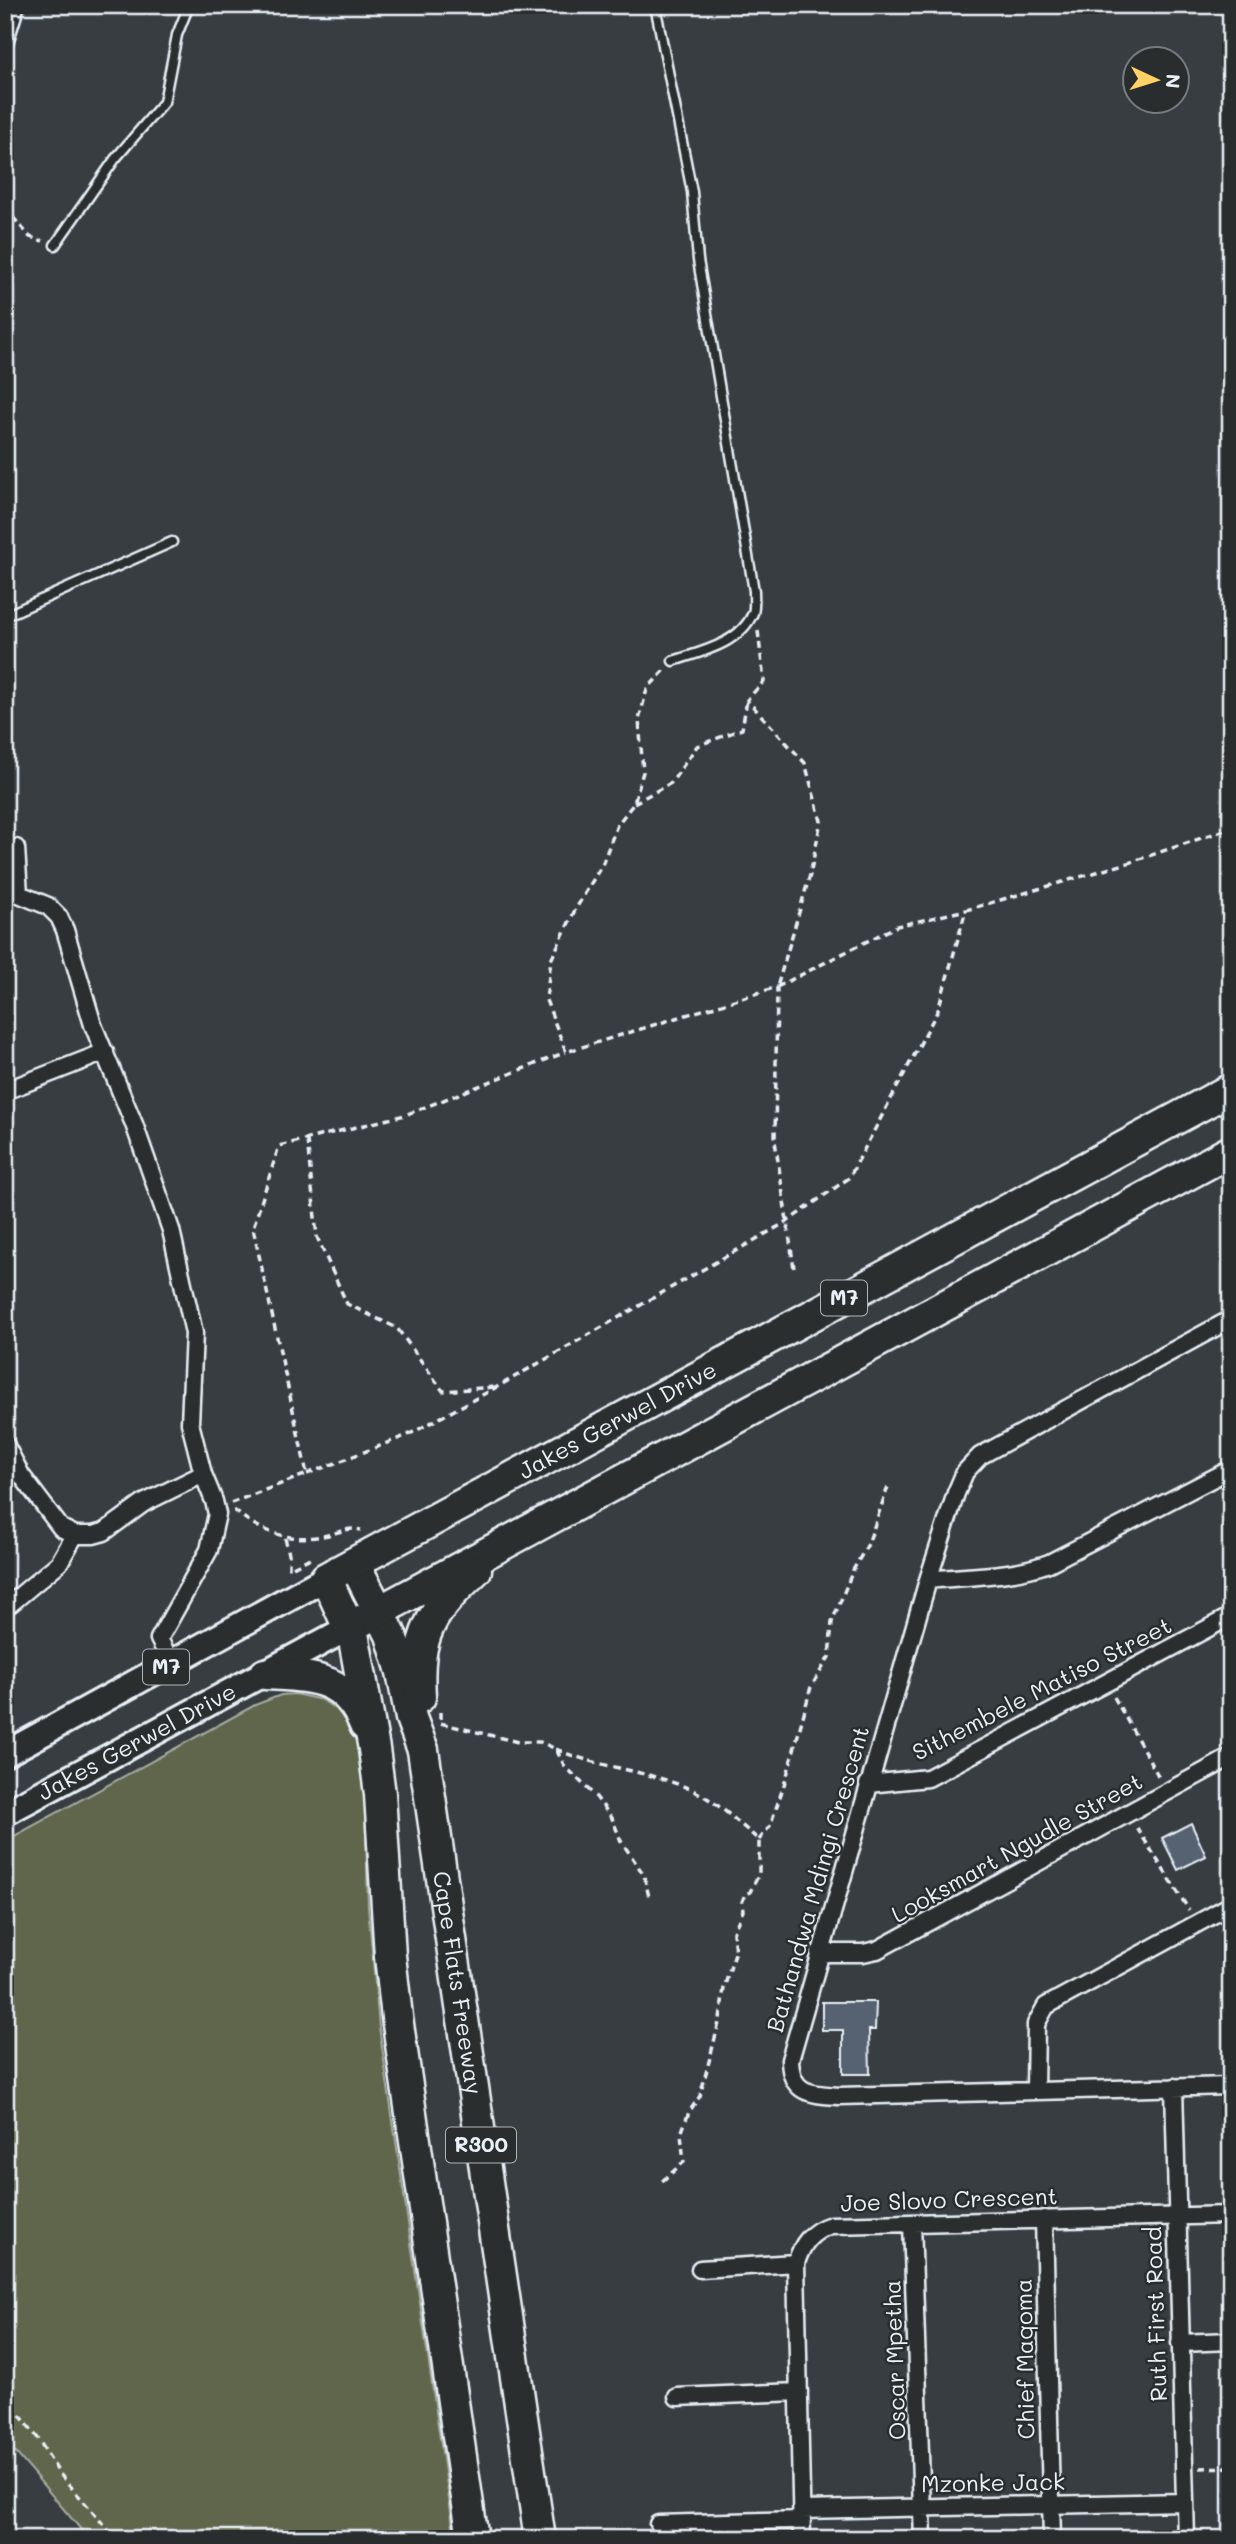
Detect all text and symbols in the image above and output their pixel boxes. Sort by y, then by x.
north arrow [1120,46,1190,116]
text: N [1160,73,1186,89]
road number: M7 [821,1280,867,1316]
street label: Jakes Gerwel Drive [513,1354,721,1485]
street label: Sithembele Matiso Street [907,1610,1176,1767]
road number: M7 [143,1650,189,1684]
street label: Jakes Gerwel Drive [32,1675,241,1807]
street label: Bathandwa Mdingi Crescent [759,1722,875,2035]
street label: Looksmart Ngudle Street [886,1766,1147,1929]
street label: Cape Flats Freeway [427,1869,490,2096]
road number: R300 [446,2128,516,2162]
street label: Joe Slovo Crescent [840,2180,1058,2218]
street label: Ruth First Road [1137,2226,1173,2402]
street label: Chief Maqoma [1008,2278,1040,2440]
street label: Oscar Mpetha [876,2279,912,2441]
street label: Mzonke Jack [921,2466,1065,2498]

